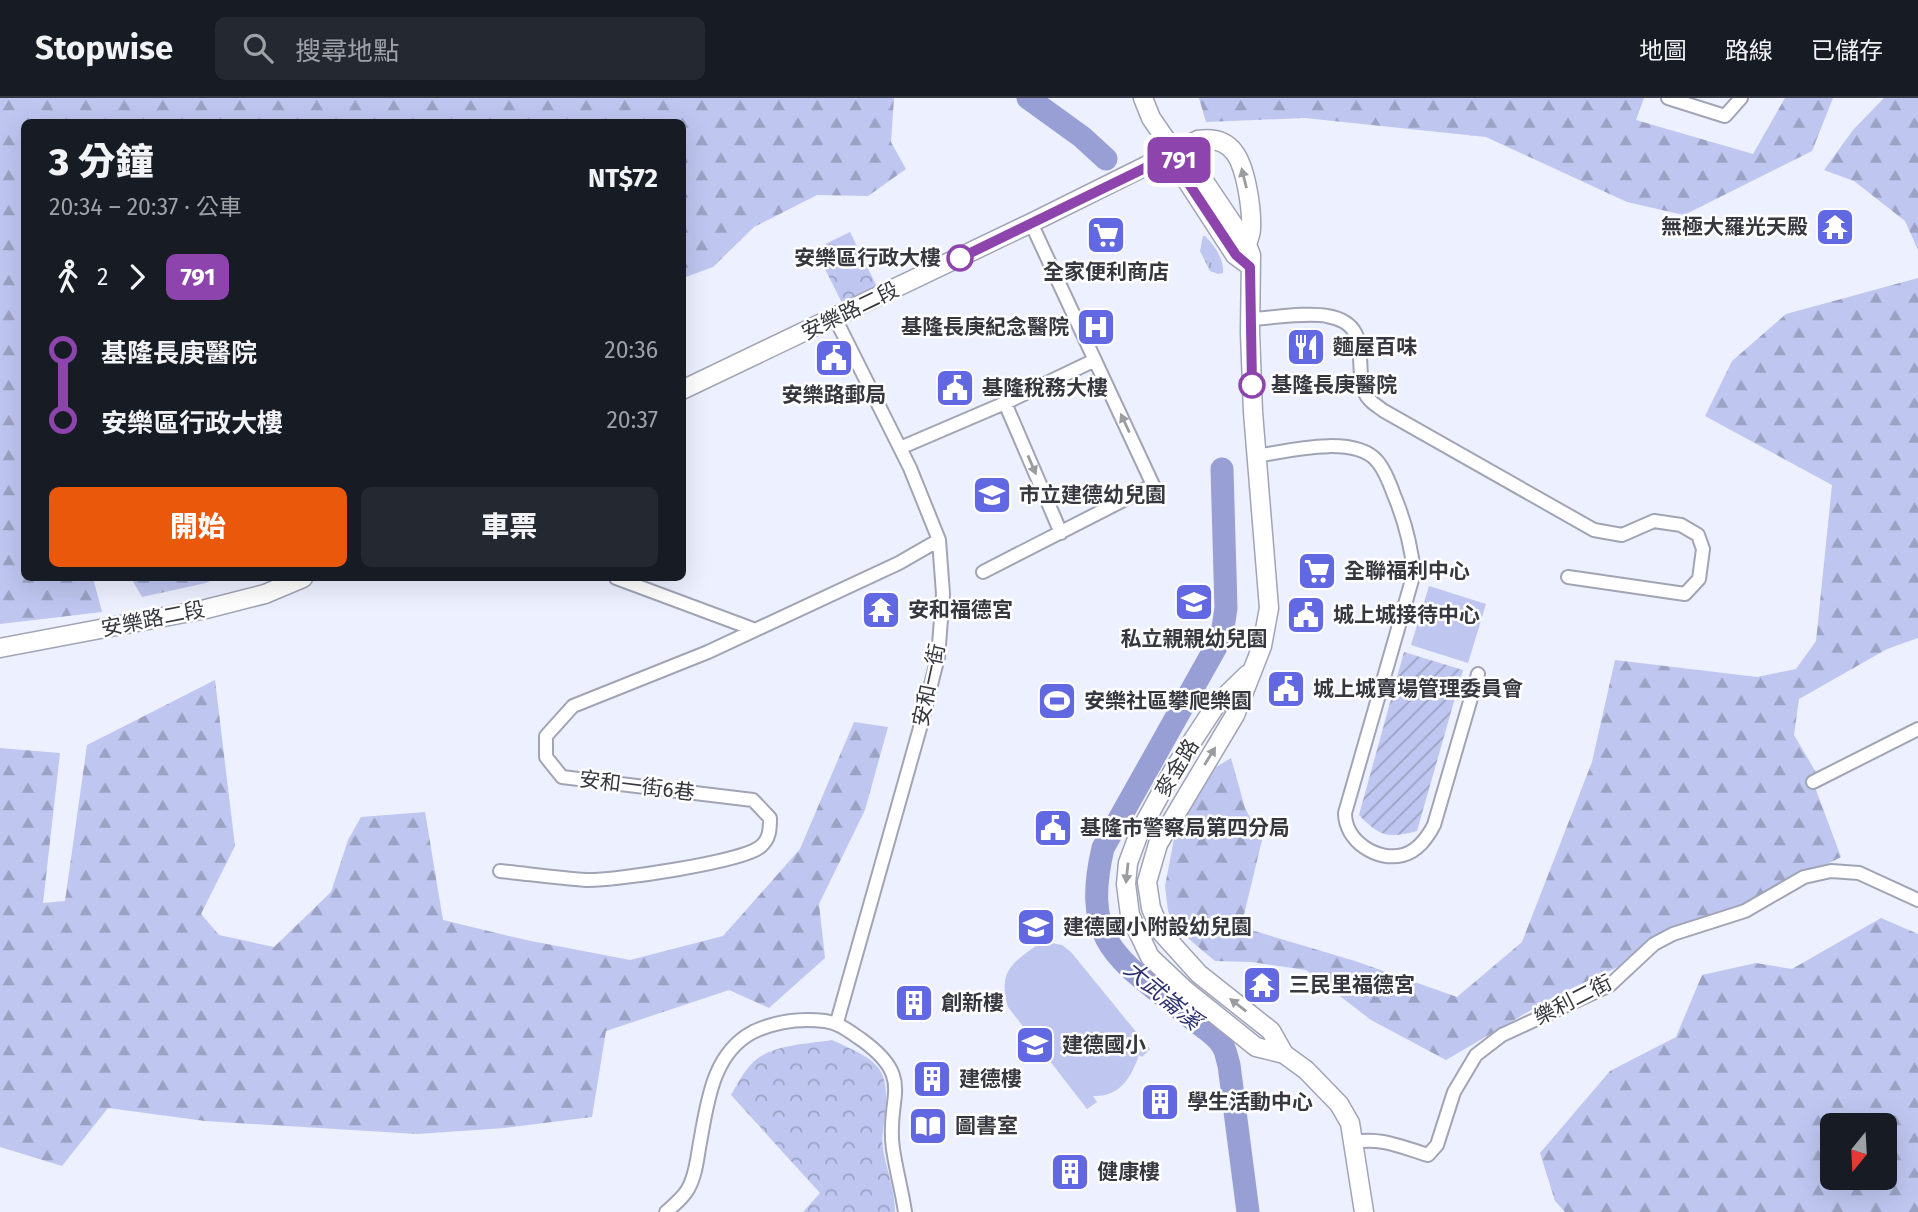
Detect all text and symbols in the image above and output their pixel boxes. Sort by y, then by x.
search box [215,17,705,80]
text: Stopwise [35,28,173,68]
icon: search [239,29,277,67]
text: 搜尋地點 [295,36,399,67]
text: 地圖 [1639,37,1687,65]
text: 路線 [1725,37,1773,65]
text: 已儲存 [1811,37,1883,65]
line badge: 791 [1139,137,1219,183]
text: 3 分鐘 [49,139,154,185]
text: 791 [1161,146,1197,174]
text: NT$72 [588,163,658,194]
one-way arrow [1238,167,1249,189]
text: 20:34 – 20:37 · 公車 [49,193,242,221]
temple icon: 無極大羅光天殿 [1814,206,1856,248]
supermarket icon: 全家便利商店 [1085,214,1127,256]
place label: 無極大羅光天殿 [1661,214,1808,240]
place label: 安樂區行政大樓 [794,245,941,271]
marker: 安樂區行政大樓 [947,245,973,271]
icon: walk [49,258,87,296]
icon: forward [118,258,156,296]
place label: 全家便利商店 [1043,259,1169,285]
text: 2 [97,263,108,291]
text: 791 [180,263,215,291]
street label: 安樂路二段 [797,276,903,346]
hospital icon: 基隆長庚紀念醫院 [1075,306,1117,348]
place label: 基隆長庚紀念醫院 [901,314,1069,340]
restaurant icon: 麵屋百味 [1285,326,1327,368]
place label: 麵屋百味 [1333,334,1417,360]
text: 20:36 [604,336,658,364]
public building icon: 安樂路郵局 [813,337,855,379]
text: 基隆長庚醫院 [101,338,257,369]
public building icon: 基隆稅務大樓 [934,367,976,409]
marker: 基隆長庚醫院 [1239,372,1265,398]
place label: 基隆長庚醫院 [1271,372,1397,398]
place label: 基隆稅務大樓 [982,375,1108,401]
place label: 安樂路郵局 [782,382,887,408]
text: 20:37 [606,406,658,434]
text: 安樂區行政大樓 [101,408,283,439]
one-way arrow [1119,413,1130,433]
one-way arrow [1027,455,1038,476]
school or university icon: 市立建德幼兒園 [971,474,1013,516]
place label: 市立建德幼兒園 [1019,482,1166,508]
button: 開始 [49,487,347,567]
button: 車票 [361,487,658,567]
supermarket icon: 全聯福利中心 [1296,550,1338,592]
place label: 全聯福利中心 [1344,558,1470,584]
school or university icon: 私立親親幼兒園 [1173,581,1215,623]
temple icon: 安和福德宮 [860,589,902,631]
public building icon: 城上城接待中心 [1285,594,1327,636]
street label: 安樂路二段 [99,596,207,642]
place label: 安和福德宮 [908,597,1013,623]
place label: 城上城接待中心 [1333,602,1480,628]
place label: 私立親親幼兒園 [1121,626,1268,652]
street label: 安和一街 [908,641,950,729]
public building icon: 城上城賣場管理委員會 [1265,668,1307,710]
place label: 城上城賣場管理委員會 [1313,676,1523,702]
sports icon: 安樂社區攀爬樂園 [1036,680,1078,722]
place label: 安樂社區攀爬樂園 [1084,688,1252,714]
street label: 麥金路 [1150,734,1204,802]
one-way arrow [1204,746,1217,766]
street label: 安和一街6巷 [578,766,696,806]
public building icon: 基隆市警察局第四分局 [1032,807,1074,849]
place label: 基隆市警察局第四分局 [1080,815,1290,841]
one-way arrow [1122,862,1133,884]
school or university icon: 建德國小附設幼兒園 [1015,906,1057,948]
place label: 建德國小附設幼兒園 [1063,914,1252,940]
water label: 大武崙溪 [1119,955,1210,1037]
temple icon: 三民里福德宮 [1241,964,1283,1006]
street label: 樂利二街 [1530,969,1616,1031]
place label: 三民里福德宮 [1289,972,1415,998]
building icon: 創新樓 [893,982,935,1024]
place label: 創新樓 [941,990,1004,1016]
one-way arrow [1229,997,1247,1012]
school or university icon: 建德國小 [1014,1024,1056,1066]
place label: 建德國小 [1062,1032,1146,1058]
building icon: 建德樓 [911,1058,953,1100]
place label: 建德樓 [959,1066,1022,1092]
building icon: 學生活動中心 [1139,1081,1181,1123]
place label: 學生活動中心 [1187,1089,1313,1115]
library icon: 圖書室 [907,1105,949,1147]
place label: 圖書室 [955,1113,1018,1139]
north arrow [1820,1113,1897,1190]
map controls [1820,1113,1897,1190]
building icon: 健康樓 [1049,1151,1091,1193]
place label: 健康樓 [1097,1159,1160,1185]

